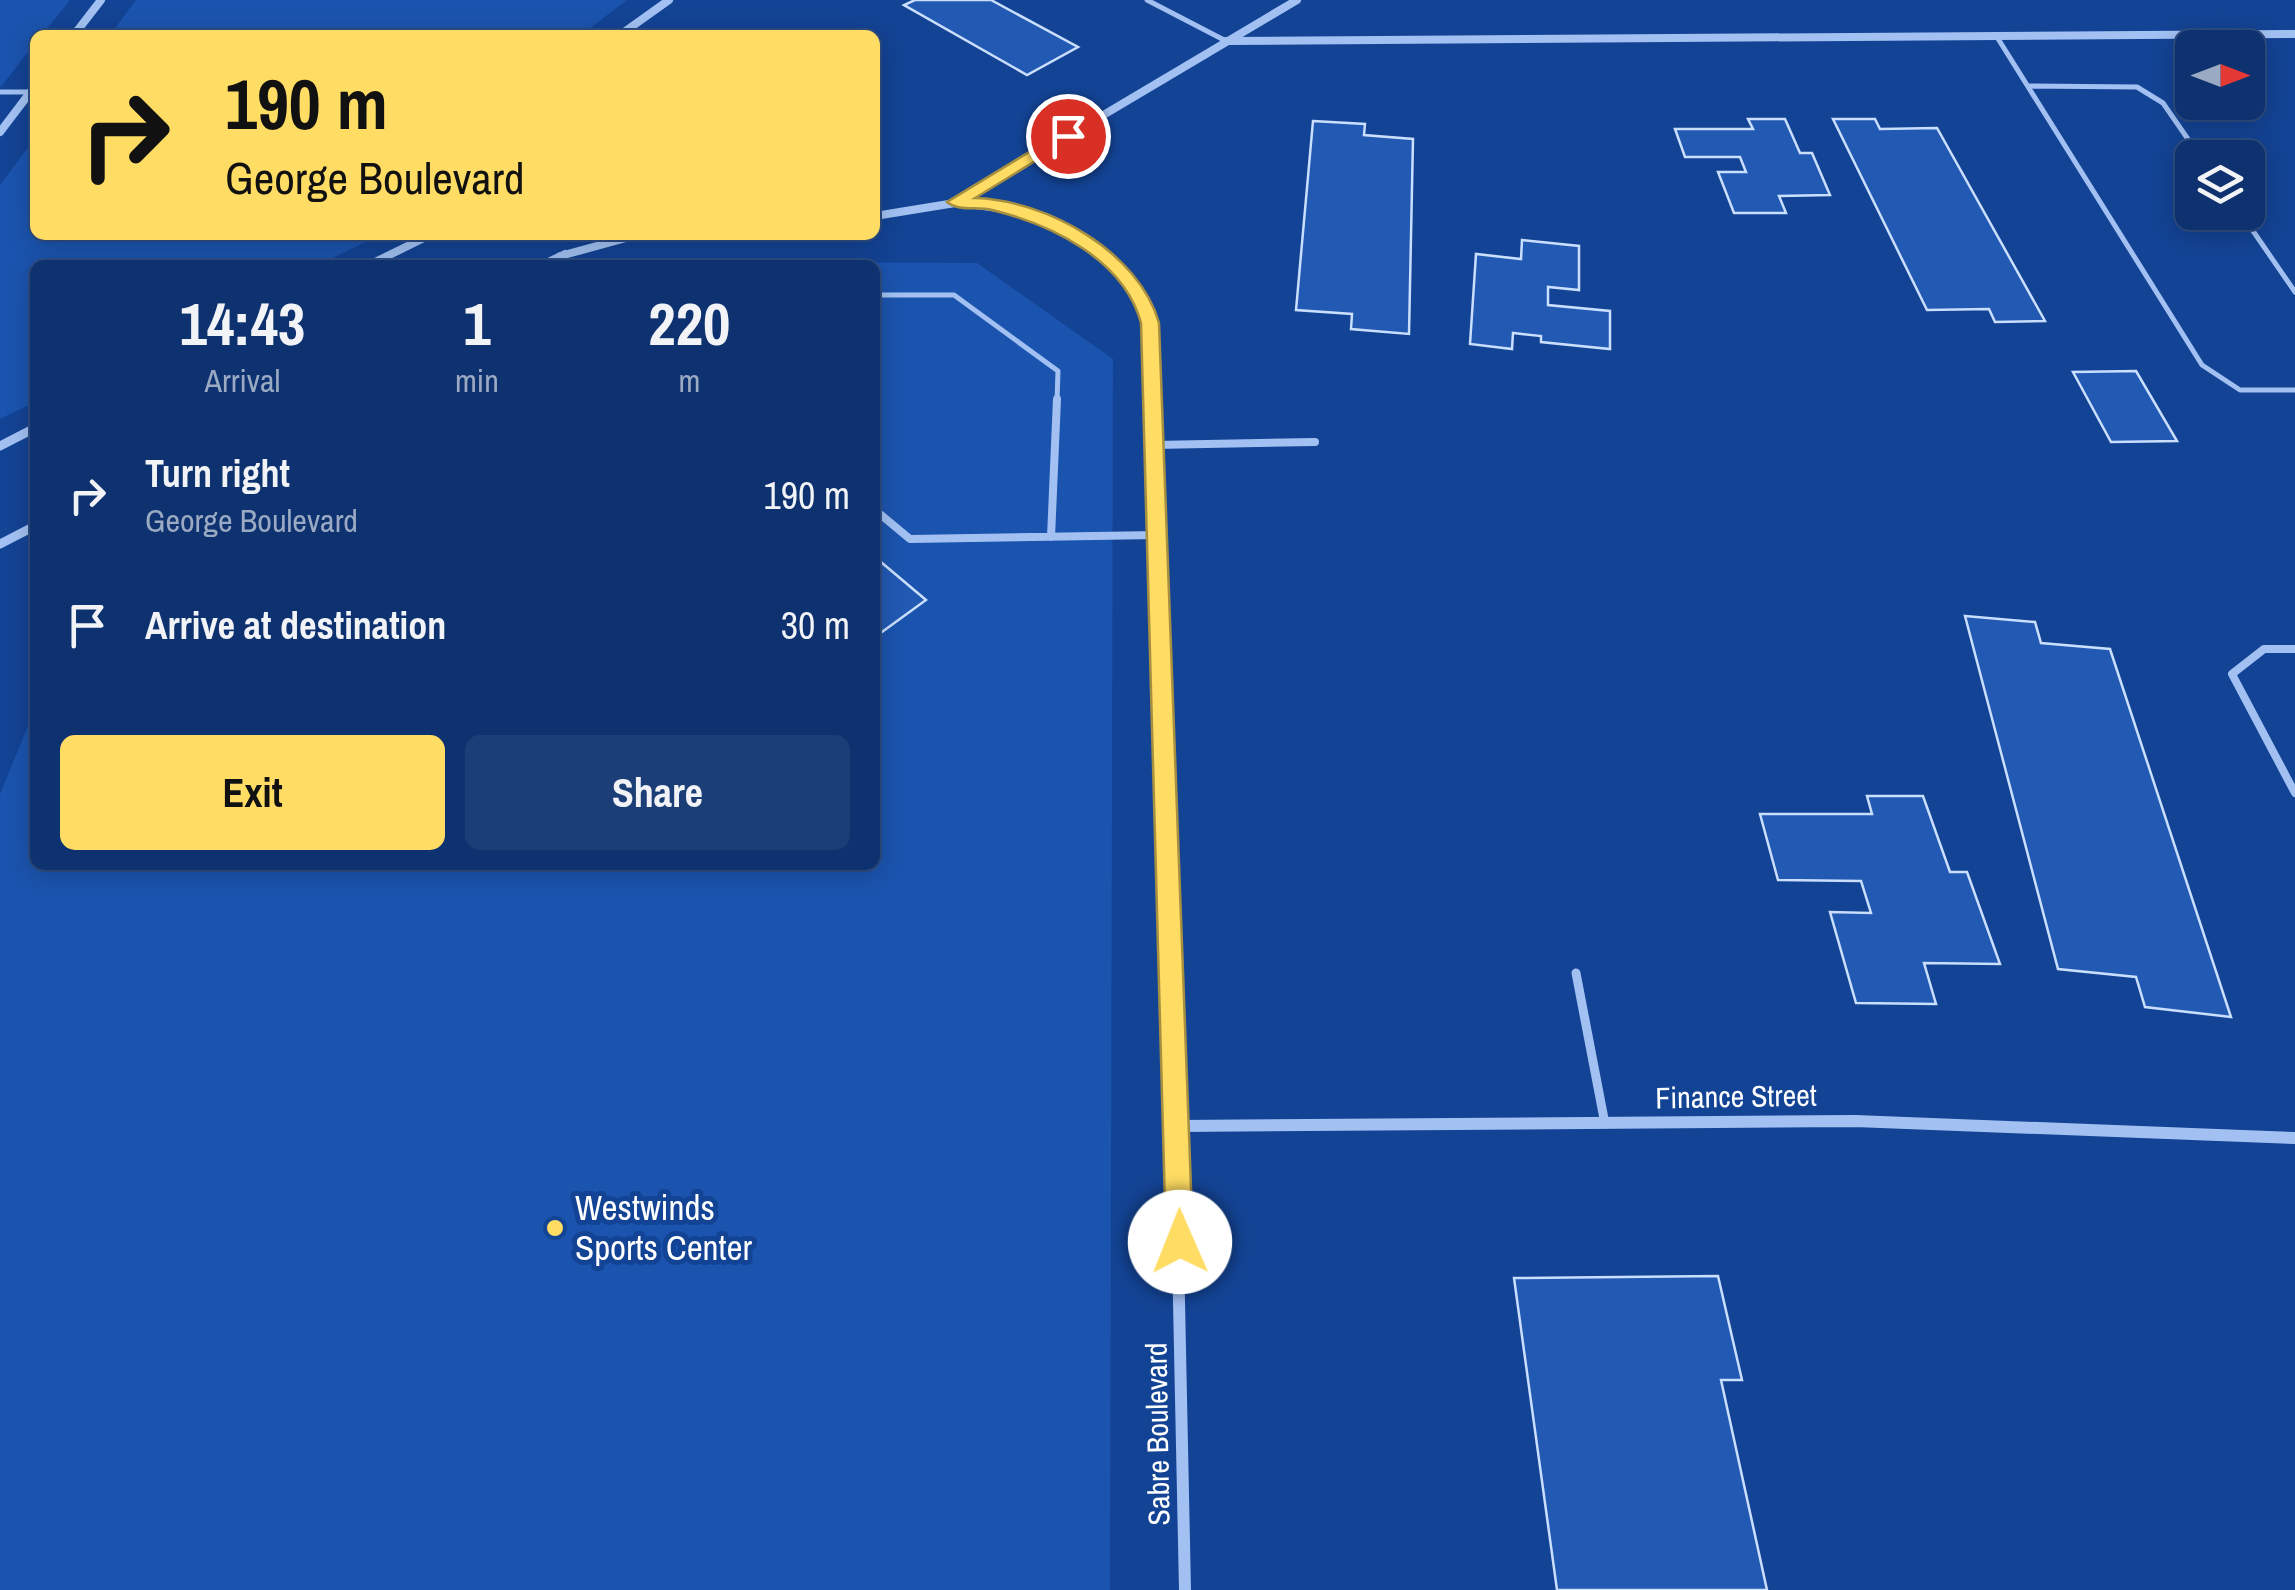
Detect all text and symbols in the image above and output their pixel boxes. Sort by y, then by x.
north arrow [2175,30,2265,120]
map controls [2175,30,2265,230]
text: 190 m [225,57,388,151]
icon: right [60,70,190,200]
pin [1026,94,1111,179]
icon: arrive [1041,109,1096,164]
button: layers [2175,140,2265,230]
text: George Boulevard [225,147,524,208]
text: 14:43 [180,283,305,364]
text: 1 [463,283,491,364]
text: 220 [648,283,730,364]
text: Arrival [205,359,280,402]
text: min [455,359,499,402]
text: m [678,359,700,402]
text: Turn right [145,448,290,499]
icon: right [60,468,115,523]
text: 190 m [763,470,850,521]
text: George Boulevard [145,499,358,542]
icon: arrive [60,598,115,653]
text: Arrive at destination [145,600,446,651]
text: 30 m [781,600,850,651]
button: Exit [60,735,445,850]
button: Share [465,735,850,850]
street label: Finance Street [1655,1075,1817,1117]
place label: Westwinds Sports Center [575,1184,753,1271]
position arrow [1128,1190,1232,1294]
marker: Westwinds Sports Center [544,1217,566,1239]
street label: Sabre Boulevard [1135,1342,1179,1526]

